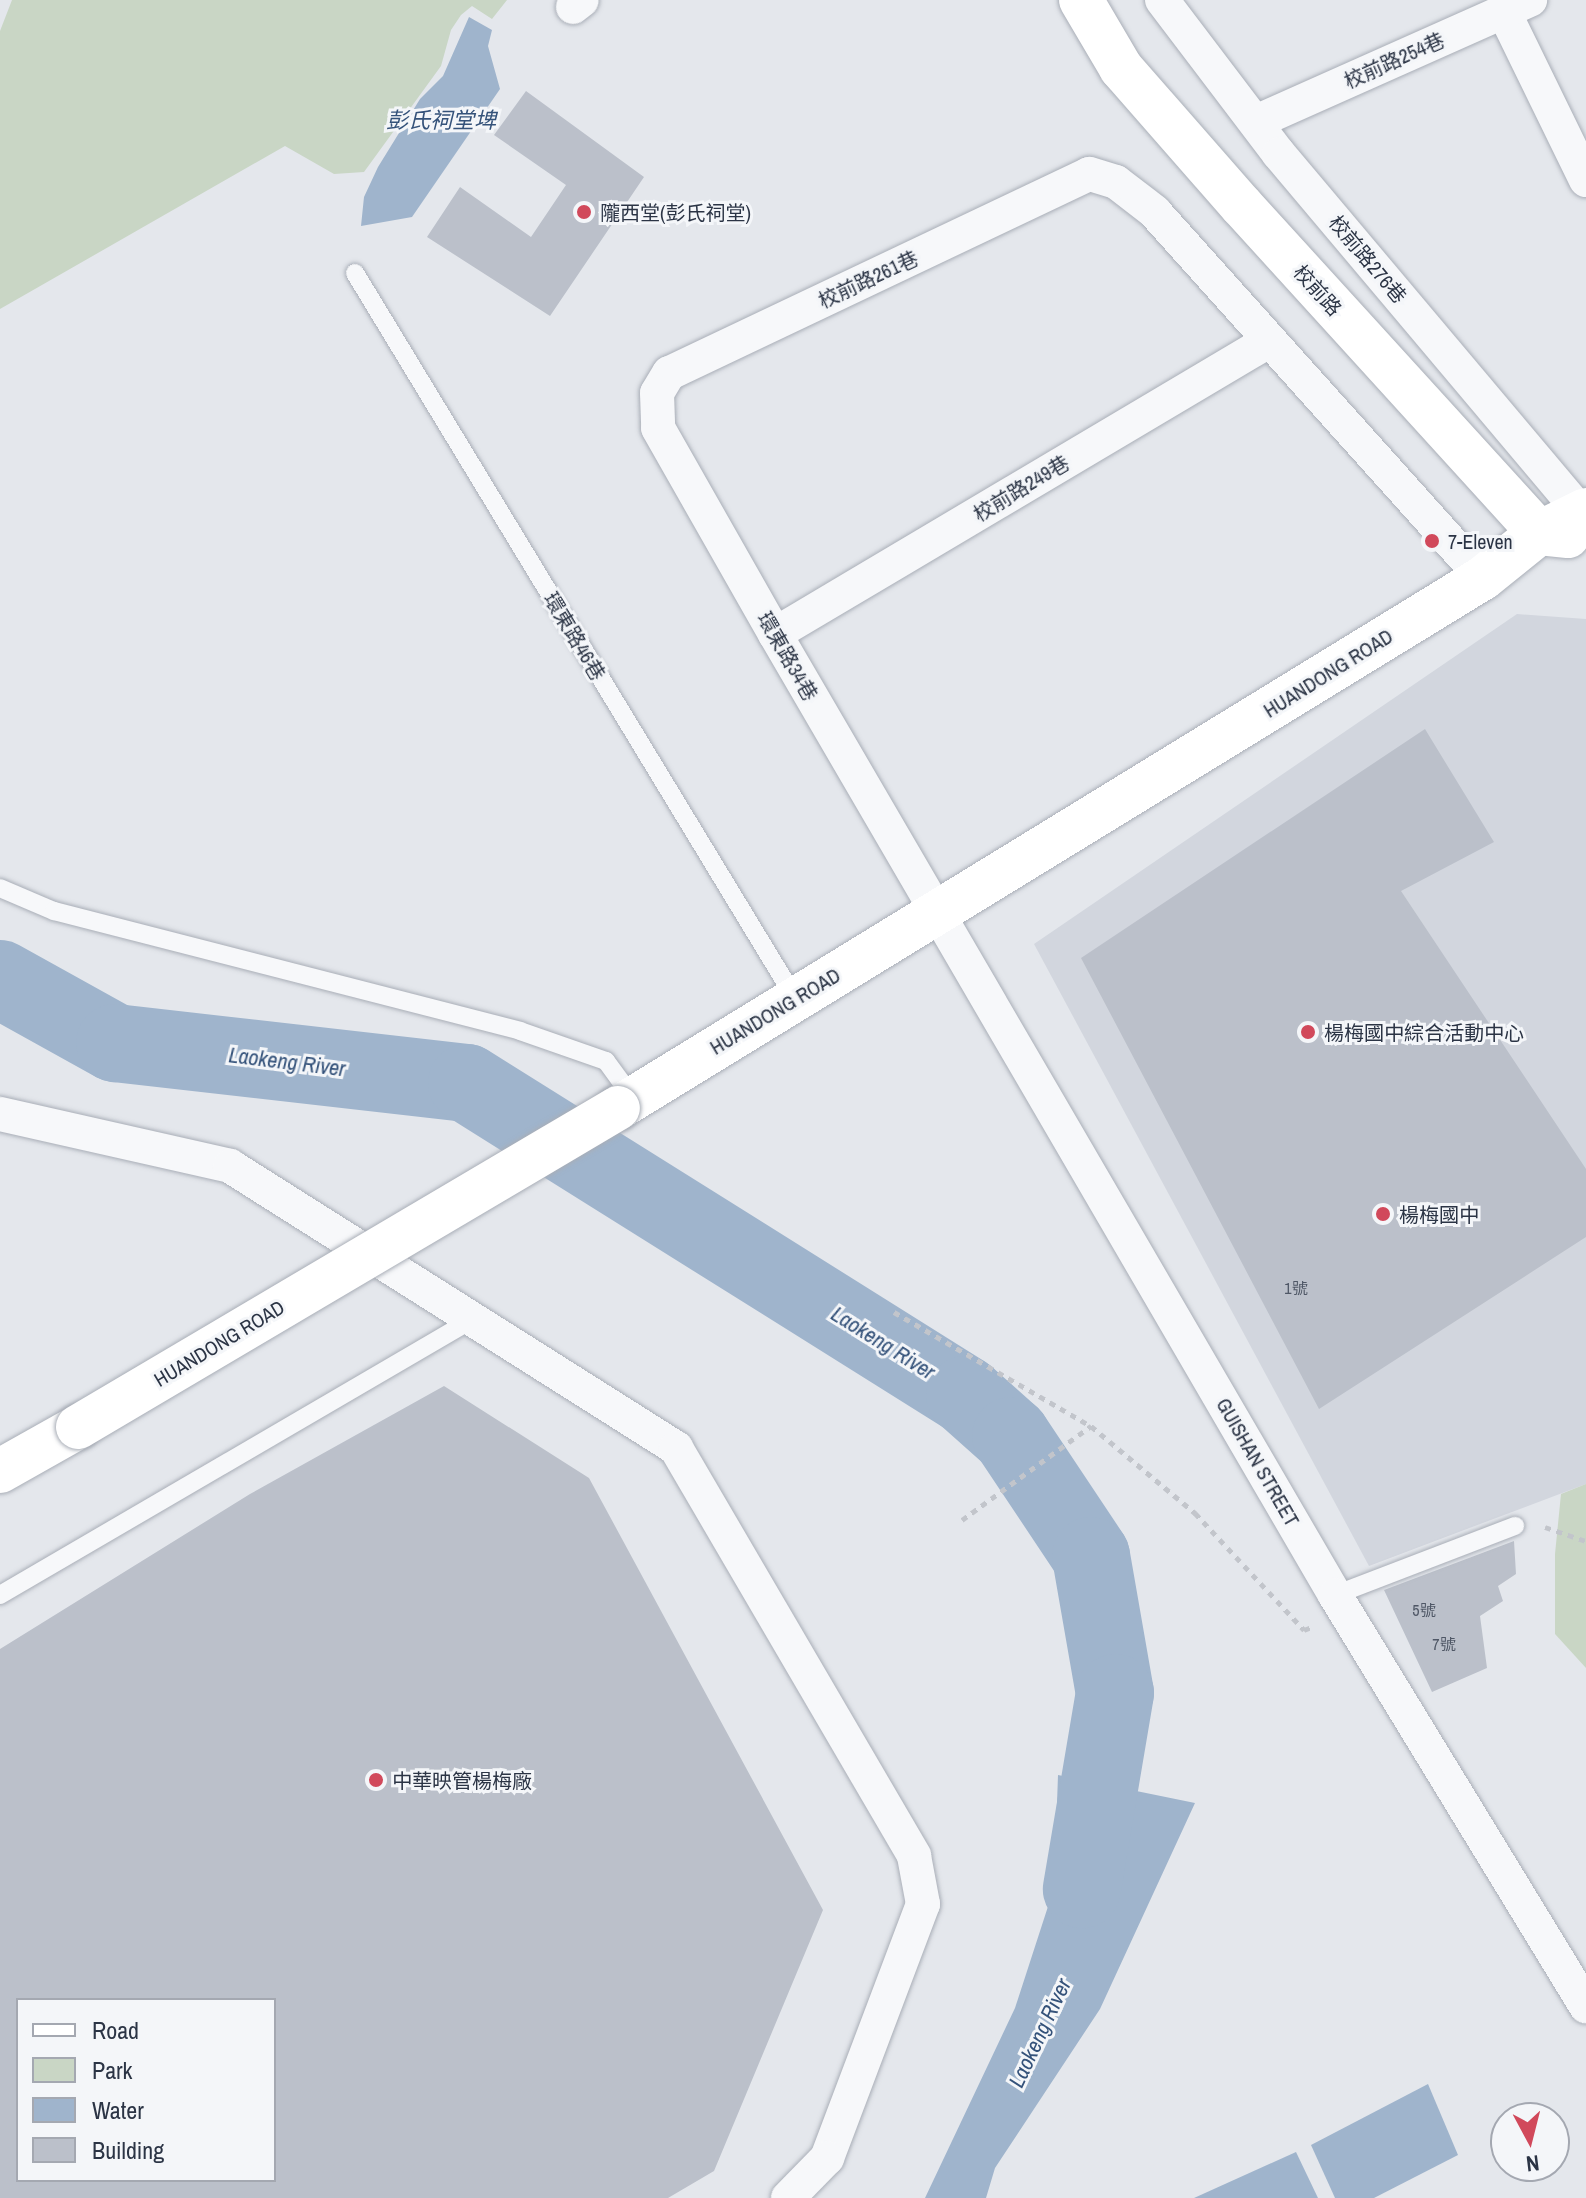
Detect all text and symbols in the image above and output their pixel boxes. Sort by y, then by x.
street label: 校前路254巷 [1340,27,1448,93]
water label: 彭氏祠堂埤 [386,108,496,134]
place label: 隴西堂(彭氏祠堂) [600,200,751,224]
marker: 隴西堂(彭氏祠堂) [575,203,593,221]
street label: 校前路276巷 [1324,210,1412,308]
street label: 校前路261巷 [814,245,922,313]
street label: 校前路 [1289,260,1347,320]
street label: 校前路249巷 [969,450,1073,526]
place label: 7-Eleven [1448,529,1513,553]
marker: 7-Eleven [1423,532,1441,550]
street label: 環東路46巷 [539,588,611,684]
street label: 環東路34巷 [753,607,823,705]
street label: HUANDONG ROAD [1259,624,1397,722]
street label: HUANDONG ROAD [706,963,844,1059]
place label: 楊梅國中綜合活動中心 [1324,1020,1524,1044]
marker: 楊梅國中綜合活動中心 [1299,1023,1317,1041]
water label: Laokeng River [227,1042,347,1082]
place label: 楊梅國中 [1399,1202,1479,1226]
marker: 楊梅國中 [1374,1205,1392,1223]
house number: 1號 [1284,1278,1308,1298]
street label: HUANDONG ROAD [150,1295,288,1391]
water label: Laokeng River [826,1301,940,1385]
street label: GUISHAN STREET [1212,1394,1304,1530]
house number: 5號 [1412,1600,1436,1620]
house number: 7號 [1432,1634,1456,1654]
place label: 中華映管楊梅廠 [392,1768,532,1792]
marker: 中華映管楊梅廠 [367,1771,385,1789]
water label: Laokeng River [1003,1974,1077,2092]
legend [16,1998,276,2182]
text: Road [92,2014,139,2046]
text: Park [92,2054,132,2086]
text: Water [92,2094,144,2126]
north arrow [1490,2102,1570,2182]
text: Building [92,2134,164,2166]
text: N [1524,2148,1541,2180]

